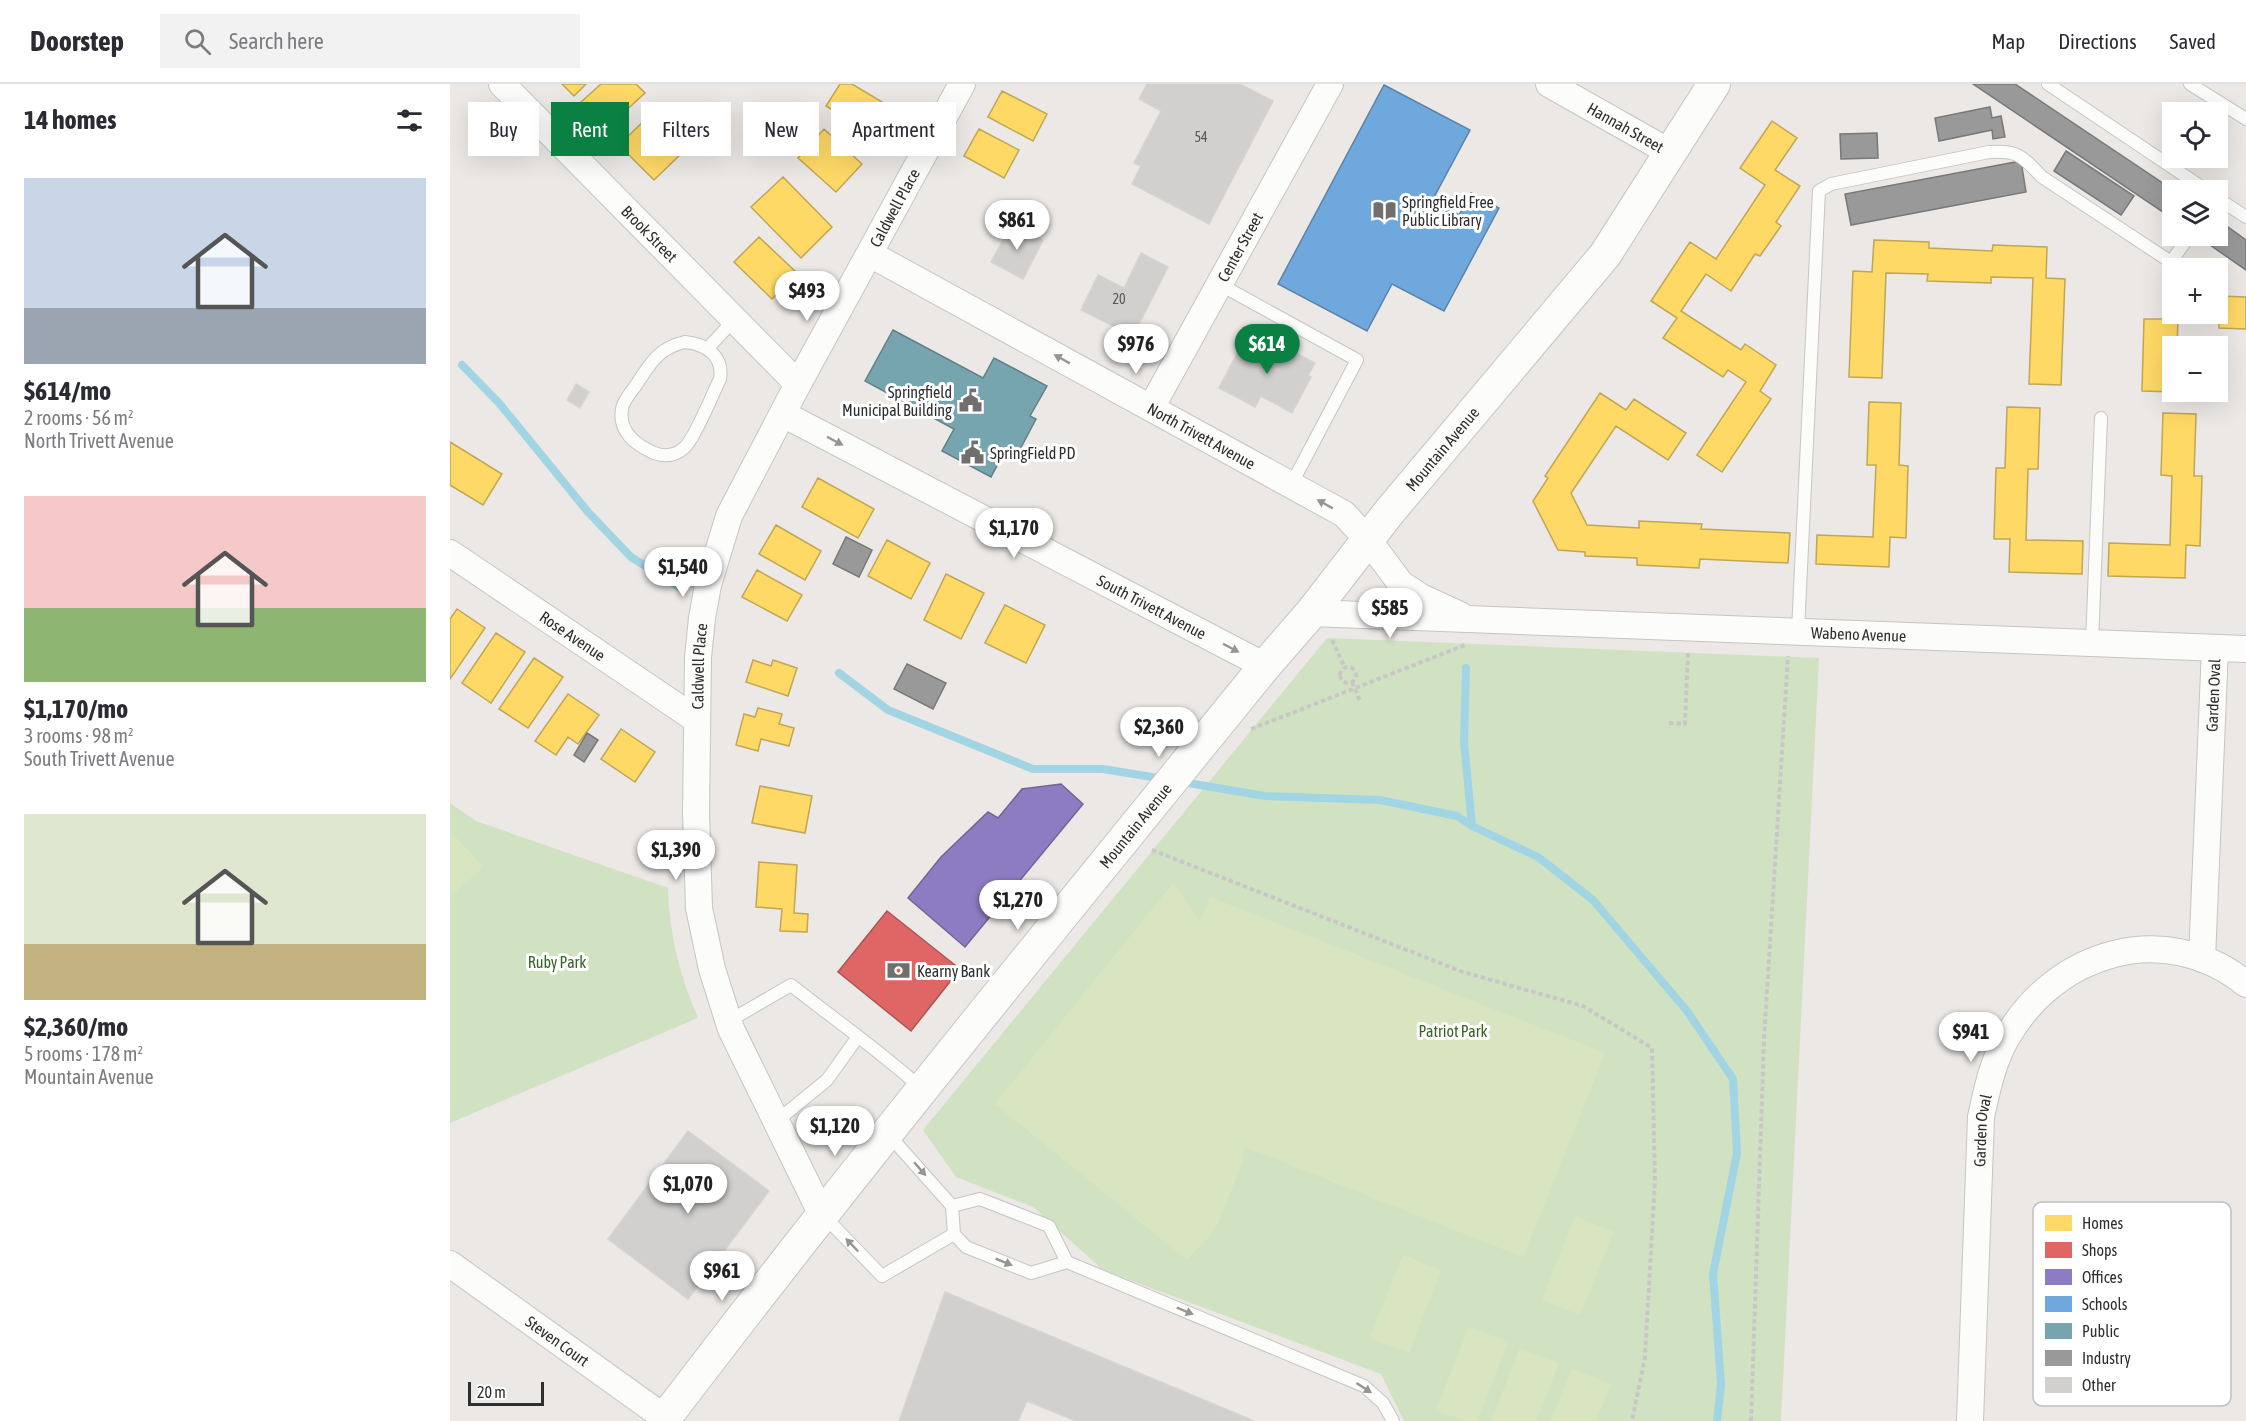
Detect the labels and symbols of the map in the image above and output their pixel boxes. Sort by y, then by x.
street label: Hannah Street [1584,99,1667,156]
house number: 54 [1194,129,1208,145]
street label: Caldwell Place [866,165,923,250]
place label: Springfield Free Public Library [1402,193,1494,230]
library icon: Springfield Free Public Library [1371,198,1397,224]
pin: $861 [981,200,1053,251]
street label: Brook Street [618,202,681,266]
street label: Center Street [1214,209,1266,285]
pin: $493 [771,271,843,322]
house number: 20 [1112,291,1126,307]
pin: $976 [1100,324,1172,375]
pin: $614 [1231,324,1303,375]
one-way arrow [1053,354,1070,364]
place label: Springfield Municipal Building [842,383,952,420]
public building icon: Springfield Municipal Building [957,388,983,414]
street label: North Trivett Avenue [1144,399,1258,473]
street label: Mountain Avenue [1402,403,1482,494]
one-way arrow [826,436,843,446]
public building icon: SpringField PD [959,440,985,466]
place label: SpringField PD [990,444,1075,463]
one-way arrow [1316,499,1333,509]
pin: $1,170 [965,508,1063,559]
pin: $1,540 [634,547,732,598]
street label: South Trivett Avenue [1094,571,1209,643]
pin: $585 [1354,588,1426,639]
street label: Rose Avenue [537,607,609,664]
street label: Caldwell Place [688,622,710,710]
street label: Wabeno Avenue [1811,623,1907,645]
one-way arrow [1223,643,1240,653]
street label: Garden Oval [2203,658,2224,732]
pin: $2,360 [1110,707,1208,758]
street label: Mountain Avenue [1096,780,1175,872]
pin: $1,390 [627,830,725,881]
pin: $1,270 [969,880,1067,931]
park label: Ruby Park [528,953,586,972]
bank icon: Kearny Bank [886,958,912,984]
place label: Kearny Bank [917,962,990,981]
pin: $941 [1935,1012,2007,1063]
park label: Patriot Park [1418,1022,1488,1040]
street label: Garden Oval [1970,1091,1995,1167]
pin: $1,120 [786,1106,884,1157]
one-way arrow [913,1162,927,1177]
pin: $1,070 [639,1164,737,1215]
legend [2033,1202,2231,1406]
text: Homes [2082,1214,2124,1232]
one-way arrow [845,1238,859,1252]
text: Shops [2082,1241,2118,1260]
pin: $961 [686,1251,758,1302]
one-way arrow [995,1258,1013,1267]
text: Offices [2082,1268,2123,1286]
text: Schools [2082,1295,2128,1313]
one-way arrow [1176,1307,1194,1316]
street label: Steven Court [522,1312,593,1370]
text: Public [2082,1322,2119,1340]
text: Industry [2082,1349,2131,1368]
text: Other [2082,1376,2116,1394]
scale bar [468,1379,544,1406]
one-way arrow [1355,1382,1372,1393]

